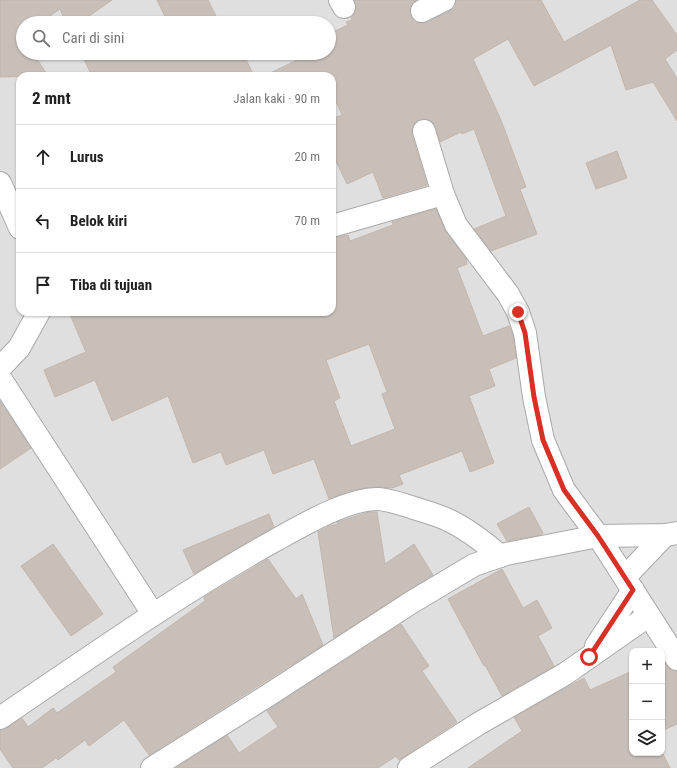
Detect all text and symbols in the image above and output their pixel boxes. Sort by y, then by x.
search box [16,16,336,60]
icon: search [30,27,52,49]
text: Cari di sini [62,29,124,47]
text: 2 mnt [32,88,71,108]
text: Jalan kaki · 90 m [233,91,320,106]
icon: ahead [32,146,54,168]
text: Lurus [70,148,104,166]
text: 20 m [294,149,320,164]
icon: left [32,210,54,232]
text: Belok kiri [70,212,127,230]
text: 70 m [294,213,320,228]
icon: arrive [32,274,54,296]
text: Tiba di tujuan [70,276,152,294]
route end [509,303,527,321]
route start [580,648,598,666]
map controls [629,648,665,756]
button: + [629,648,665,684]
button: − [629,684,665,720]
button: layers [629,720,665,756]

